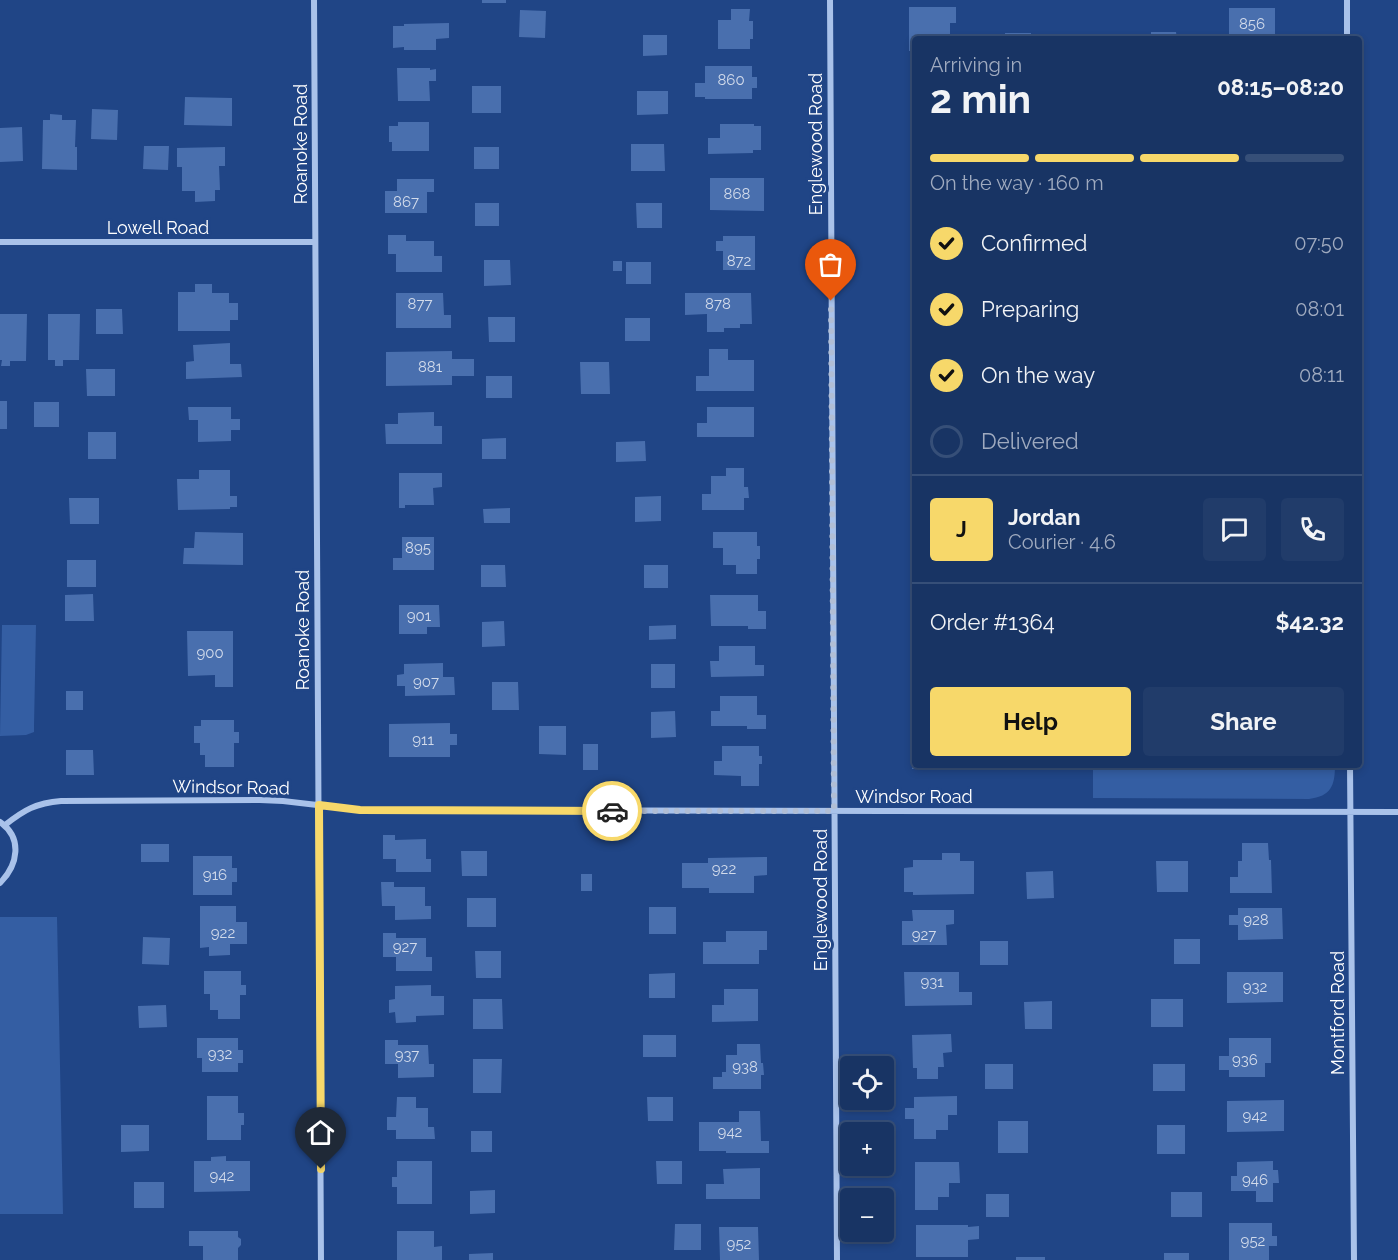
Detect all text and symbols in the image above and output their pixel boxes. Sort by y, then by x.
house number: 856 [1239,15,1265,33]
text: Arriving in [930,53,1022,77]
house number: 860 [717,71,745,89]
street label: Englewood Road [805,73,826,215]
text: 08:15–08:20 [1217,74,1344,100]
text: 2 min [930,76,1031,122]
street label: Roanoke Road [290,84,311,204]
text: On the way · 160 m [930,171,1104,195]
house number: 868 [724,185,751,203]
house number: 867 [393,193,419,211]
street label: Lowell Road [107,217,209,238]
icon: check [930,227,963,260]
text: Confirmed [981,230,1088,256]
text: 07:50 [1294,231,1344,255]
pin [805,239,856,301]
icon: bag [814,248,847,281]
house number: 872 [727,252,752,270]
icon: check [930,293,963,326]
house number: 877 [408,295,432,313]
house number: 878 [705,295,731,313]
text: Preparing [981,296,1079,322]
text: 08:01 [1295,297,1344,321]
house number: 881 [418,358,443,376]
icon: check [930,359,963,392]
text: On the way [981,362,1095,388]
text: 08:11 [1299,363,1344,387]
text: Delivered [981,428,1079,454]
button: chat [1203,498,1266,561]
button: phone [1281,498,1344,561]
text: Jordan [1008,504,1080,530]
text: J [956,516,967,542]
text: Courier · 4.6 [1008,530,1116,554]
house number: 895 [405,539,431,557]
street label: Roanoke Road [292,570,313,690]
house number: 901 [407,607,432,625]
text: Order #1364 [930,609,1055,635]
text: $42.32 [1275,609,1344,635]
house number: 900 [196,644,224,662]
house number: 907 [413,673,439,691]
button: Help [930,687,1131,756]
button: Share [1143,687,1344,756]
house number: 911 [412,731,434,749]
street label: Windsor Road [172,775,290,799]
courier [582,781,642,841]
street label: Windsor Road [855,786,973,807]
icon: car [596,795,629,828]
street label: Englewood Road [810,829,831,971]
house number: 922 [712,860,736,878]
house number: 916 [203,866,227,884]
house number: 928 [1243,911,1269,929]
house number: 922 [211,924,235,942]
house number: 927 [912,926,936,944]
house number: 927 [393,938,417,956]
street label: Montford Road [1327,951,1348,1075]
house number: 931 [920,973,944,991]
house number: 932 [1243,978,1267,996]
house number: 932 [208,1045,232,1063]
house number: 937 [395,1046,419,1064]
house number: 936 [1232,1051,1258,1069]
map controls [840,1056,894,1242]
button: locate [840,1056,894,1110]
house number: 938 [732,1058,758,1076]
pin [295,1107,346,1169]
house number: 942 [1243,1107,1268,1125]
icon: home [304,1116,337,1149]
button: + [840,1122,894,1176]
house number: 942 [718,1123,743,1141]
house number: 942 [210,1167,235,1185]
house number: 946 [1242,1171,1268,1189]
button: − [840,1188,894,1242]
house number: 952 [1241,1232,1266,1250]
house number: 952 [727,1235,752,1253]

